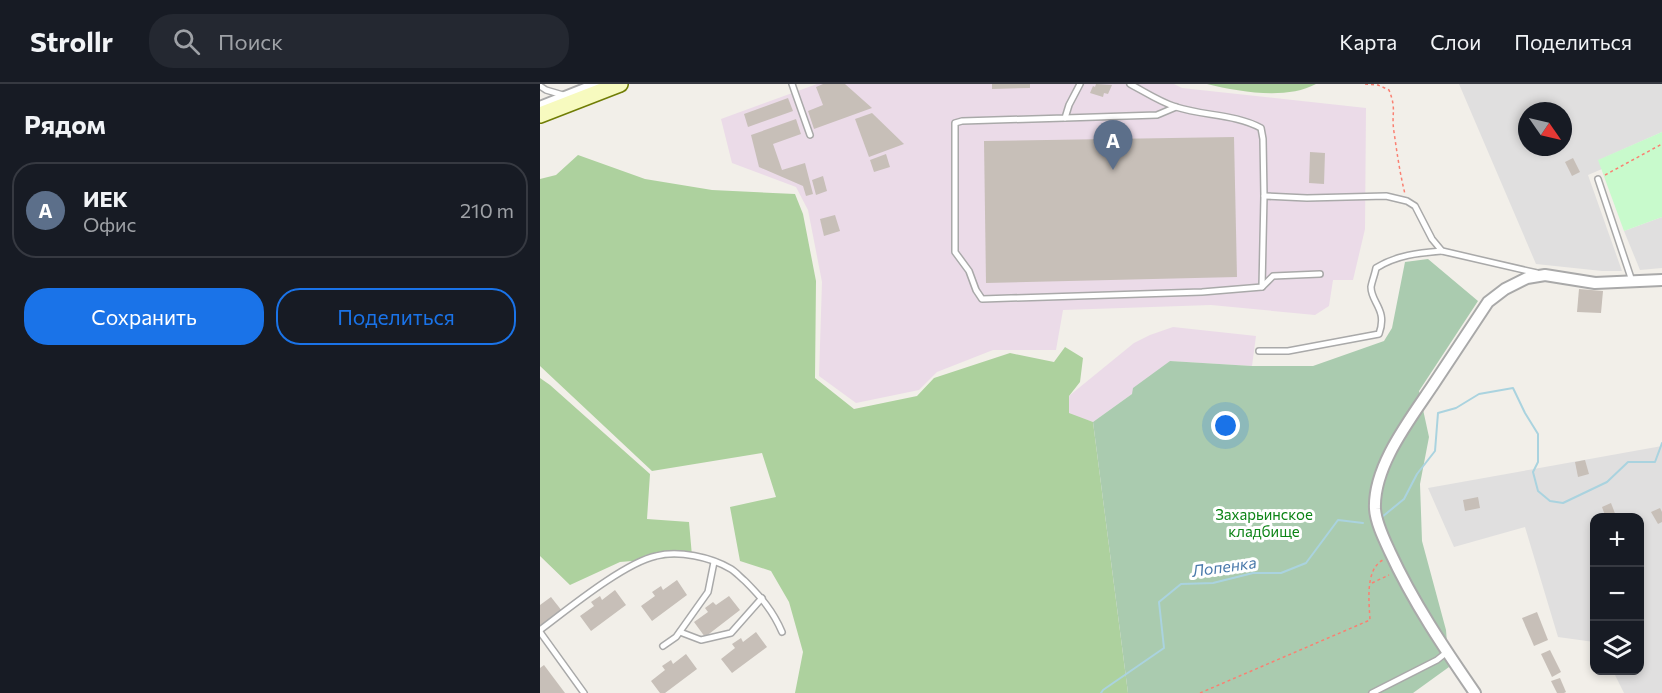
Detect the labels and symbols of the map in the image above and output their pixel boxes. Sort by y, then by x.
north arrow [1518,102,1572,156]
pin: A [1094,120,1132,170]
your location [1211,411,1240,440]
park label: Захарьинское кладбище [1215,505,1313,540]
water label: Лопенка [1189,552,1258,580]

